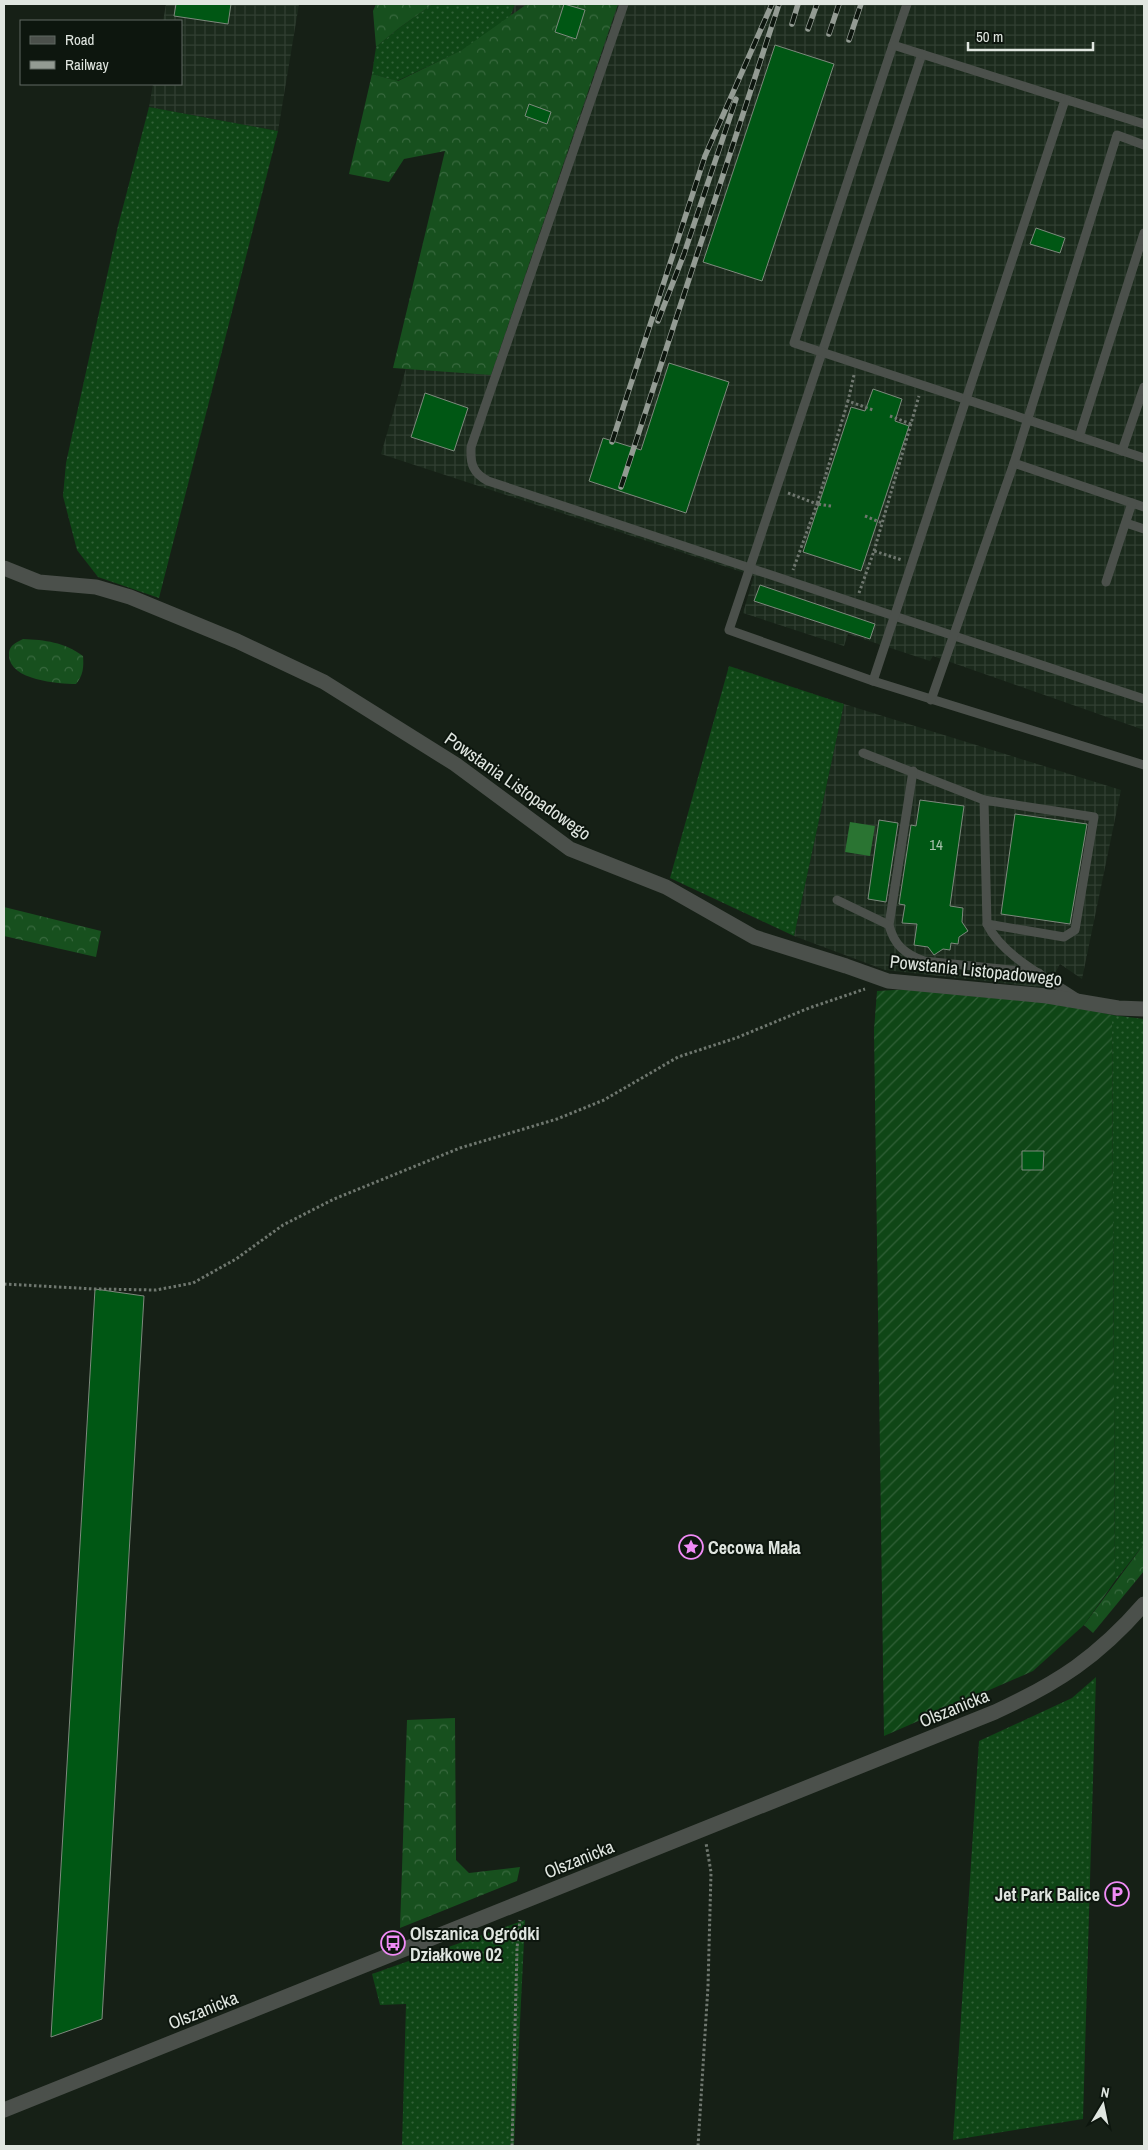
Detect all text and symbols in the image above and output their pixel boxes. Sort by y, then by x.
legend [20,20,182,85]
scale bar [968,20,1093,52]
text: 50 m [976,26,1003,47]
text: Road [65,29,94,50]
text: Railway [65,54,110,75]
street label: Powstania Listopadowego [440,726,596,846]
house number: 14 [929,834,943,855]
street label: Powstania Listopadowego [889,949,1063,991]
place icon: Cecowa Mała [678,1534,704,1560]
place label: Cecowa Mała [708,1535,801,1560]
street label: Olszanicka [915,1683,993,1733]
street label: Olszanicka [540,1834,618,1884]
parking icon: Jet Park Balice [1104,1881,1130,1907]
place label: Jet Park Balice [995,1882,1100,1907]
place label: Olszanica Ogródki Działkowe 02 [410,1921,540,1967]
bus stop icon: Olszanica Ogródki Działkowe 02 [380,1930,406,1956]
street label: Olszanicka [164,1985,242,2035]
north arrow [1078,2080,1128,2130]
text: N [1100,2083,1111,2102]

